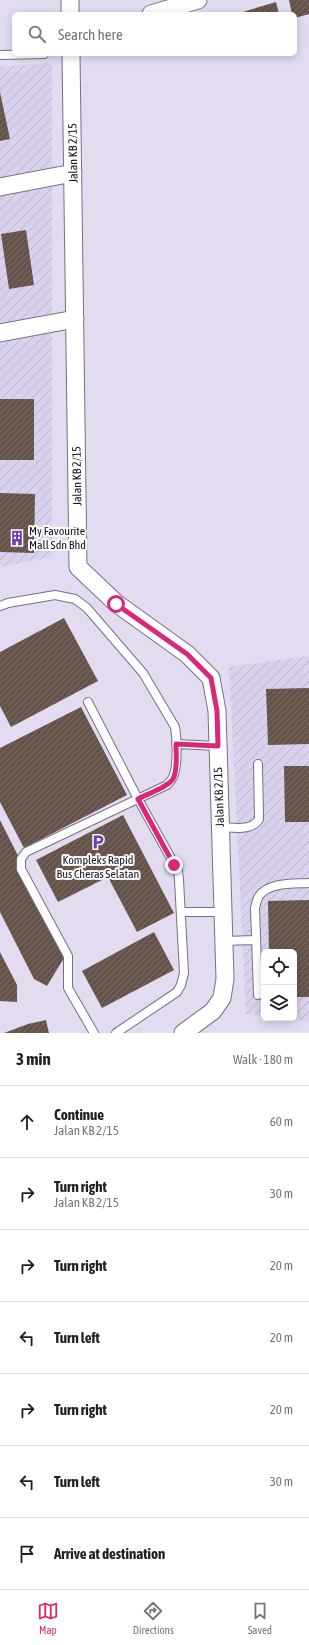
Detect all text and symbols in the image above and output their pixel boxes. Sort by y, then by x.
search box [12,12,297,56]
icon: search [26,23,48,45]
text: Search here [58,26,123,43]
street label: Jalan KB 2/15 [65,123,81,183]
street label: Jalan KB 2/15 [69,446,85,506]
place label: My Favourite Mall Sdn Bhd [29,524,86,552]
building icon: My Favourite Mall Sdn Bhd [8,529,26,547]
route start [107,595,125,613]
street label: Jalan KB 2/15 [211,767,227,827]
parking icon: Kompleks Rapid Bus Cheras Selatan [89,833,107,851]
place label: Kompleks Rapid Bus Cheras Selatan [57,853,139,881]
route end [165,856,183,874]
map controls [261,949,297,1021]
button: locate [261,949,297,985]
button: layers [261,985,297,1021]
text: 3 min [16,1049,51,1069]
text: Walk · 180 m [233,1052,293,1067]
text: Continue [54,1106,104,1123]
icon: ahead [16,1111,38,1133]
text: 60 m [270,1114,293,1129]
text: Jalan KB 2/15 [54,1123,119,1138]
text: Turn right [54,1178,107,1195]
icon: right [16,1183,38,1205]
text: 30 m [270,1186,293,1201]
text: Jalan KB 2/15 [54,1195,119,1210]
icon: right [16,1255,38,1277]
text: Turn right [54,1257,107,1274]
text: 20 m [270,1258,293,1273]
icon: left [16,1327,38,1349]
text: Turn left [54,1329,100,1346]
text: 20 m [270,1330,293,1345]
icon: right [16,1399,38,1421]
text: Turn right [54,1401,107,1418]
text: 20 m [270,1402,293,1417]
icon: left [16,1471,38,1493]
text: Turn left [54,1473,100,1490]
text: 30 m [270,1474,293,1489]
icon: arrive [16,1543,38,1565]
text: Arrive at destination [54,1545,165,1562]
tab: Map [37,1600,59,1636]
tab: Directions [133,1600,174,1636]
tab: Saved [248,1600,272,1636]

